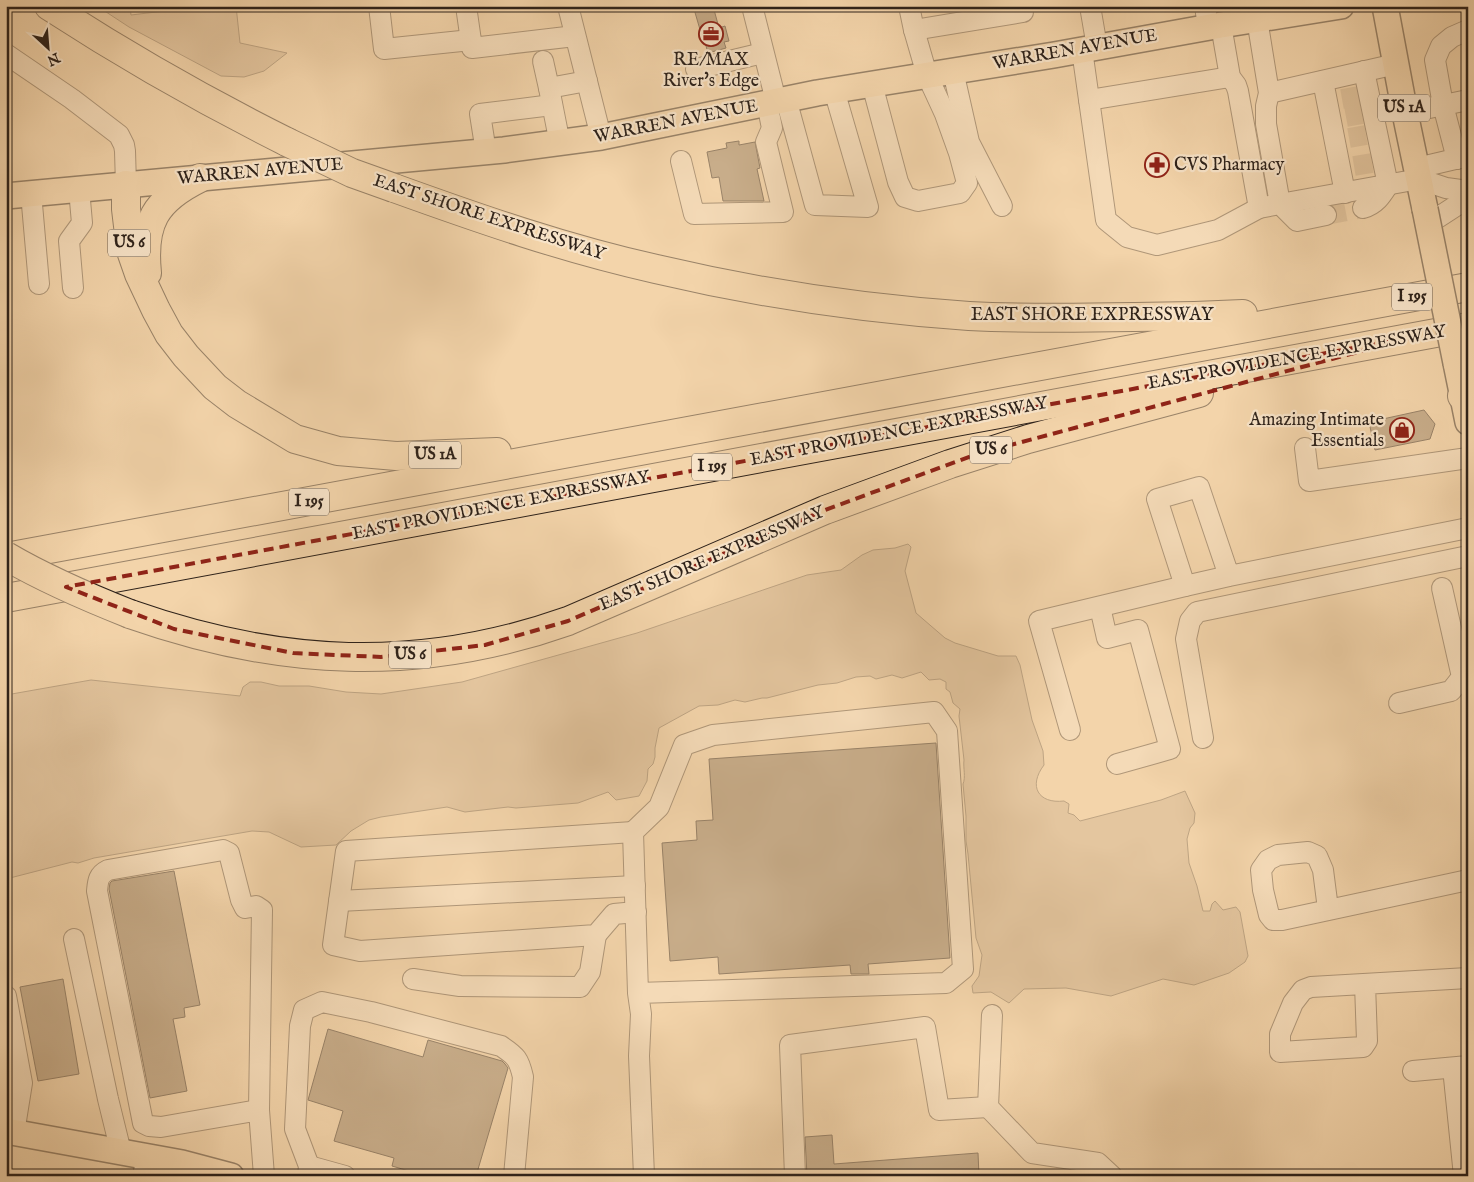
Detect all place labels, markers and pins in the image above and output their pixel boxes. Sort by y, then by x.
office icon: RE/MAX River's Edge [698,21,724,47]
place label: RE/MAX River's Edge [663,49,759,93]
pharmacy icon: CVS Pharmacy [1144,152,1170,178]
place label: CVS Pharmacy [1174,154,1285,177]
place label: Amazing Intimate Essentials [1248,409,1384,453]
shop icon: Amazing Intimate Essentials [1389,417,1415,443]

